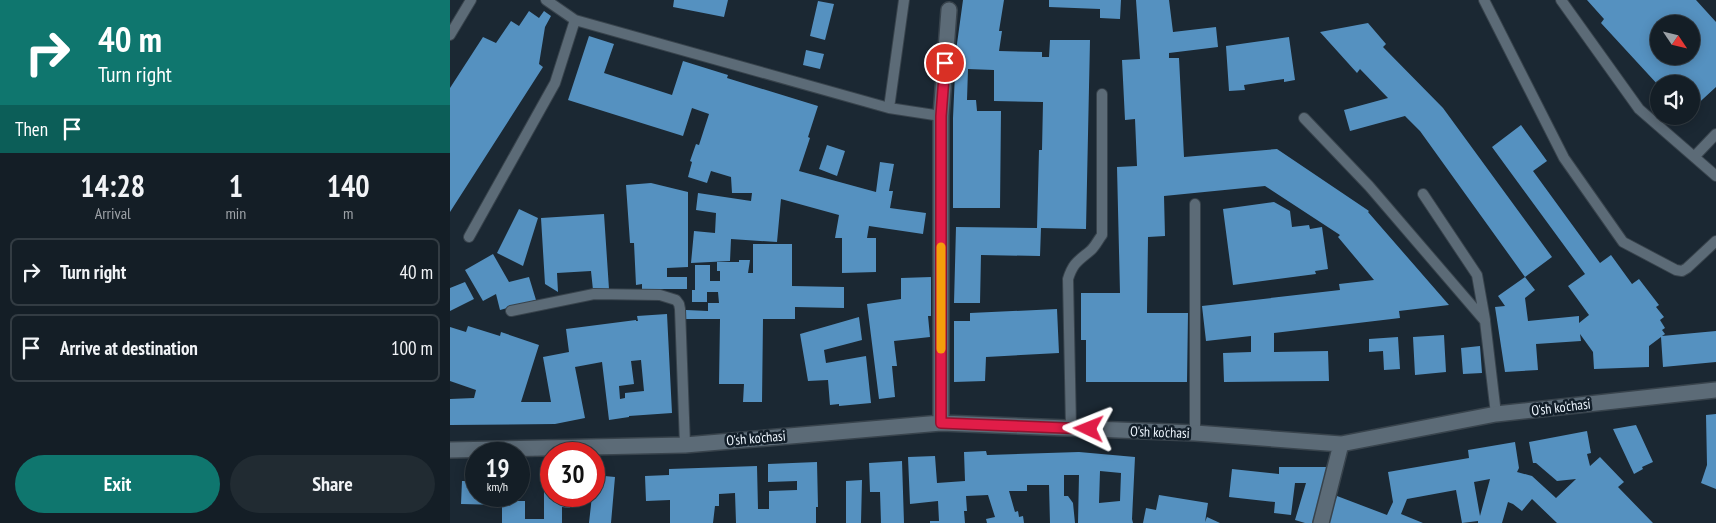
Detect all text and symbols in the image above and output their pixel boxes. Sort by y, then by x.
north arrow [1650,15,1700,65]
map controls [1650,15,1700,125]
text: 40 m [98,16,162,62]
icon: right [15,20,80,85]
pin [924,42,966,84]
icon: arrive [931,49,959,77]
text: Turn right [98,60,172,88]
button: sound [1650,75,1700,125]
icon: arrive [58,115,86,143]
text: Then [15,117,48,141]
text: 14:28 [80,166,145,205]
text: 1 [229,166,243,205]
text: 140 [327,166,370,205]
text: Arrival [95,203,131,223]
text: min [225,203,246,223]
text: m [343,203,353,223]
icon: right [17,258,45,286]
text: Turn right [60,260,126,284]
text: 40 m [400,260,433,284]
icon: arrive [17,334,45,362]
text: Arrive at destination [60,336,198,360]
text: 100 m [391,336,433,360]
street label: O'sh ko'chasi [1530,394,1592,420]
position arrow [1062,402,1114,454]
street label: O'sh ko'chasi [1130,422,1190,442]
street label: O'sh ko'chasi [726,426,786,450]
speed limit sign: 30 [540,442,605,507]
text: 19 [486,452,509,484]
button: Exit [15,455,220,513]
button: Share [230,455,435,513]
text: km/h [487,479,508,494]

